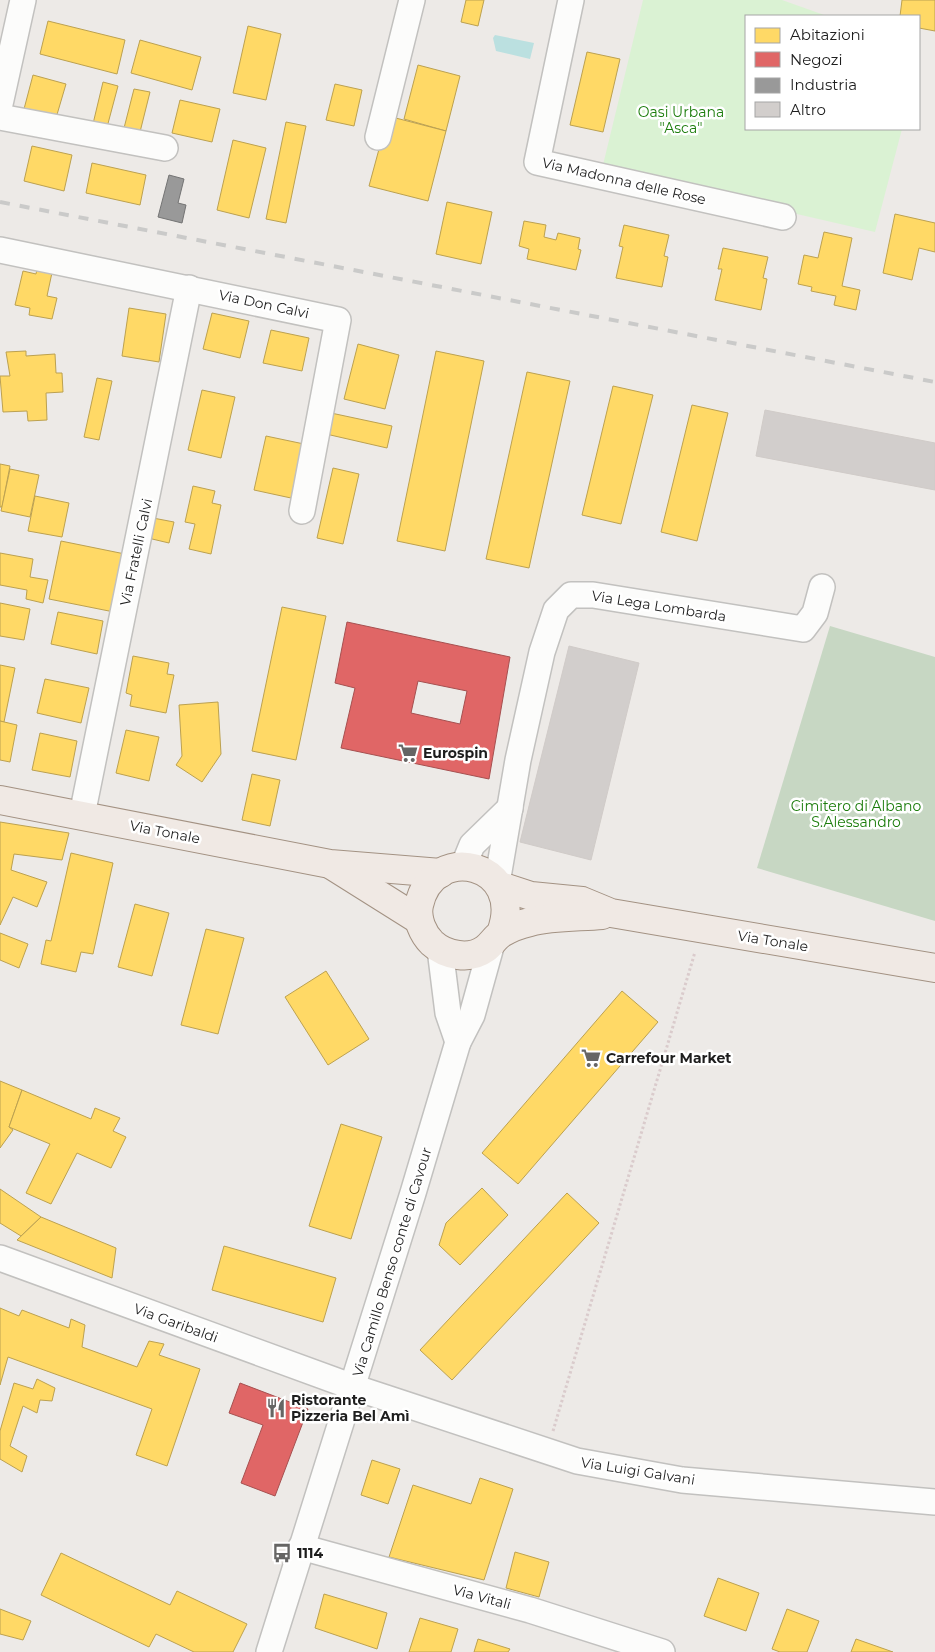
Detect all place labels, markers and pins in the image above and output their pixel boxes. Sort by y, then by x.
supermarket icon: Eurospin [397,742,419,764]
place label: Eurospin [423,744,488,762]
supermarket icon: Carrefour Market [580,1047,602,1069]
place label: Carrefour Market [606,1049,731,1067]
place label: Ristorante Pizzeria Bel Amì [291,1391,410,1425]
restaurant icon: Ristorante Pizzeria Bel Amì [265,1397,287,1419]
bus stop icon: 1114 [271,1542,293,1564]
place label: 1114 [297,1544,323,1562]

